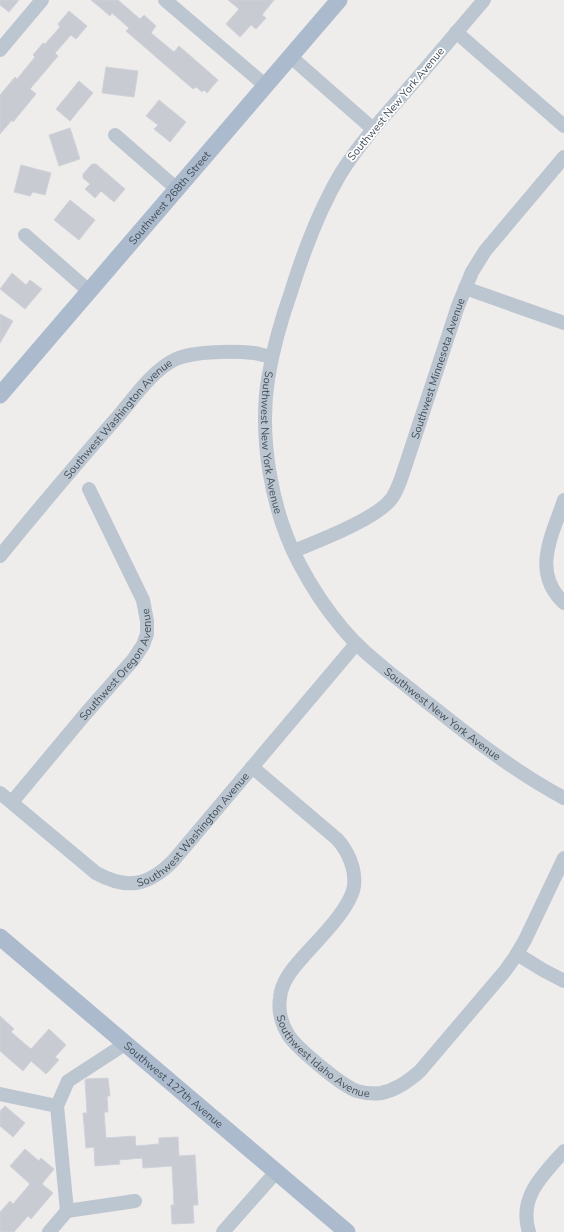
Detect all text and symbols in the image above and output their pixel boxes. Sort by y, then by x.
street label: Southwest New York Avenue [344,44,448,164]
street label: Southwest 268th Street [125,148,214,248]
street label: Southwest Minnesota Avenue [407,295,468,441]
street label: Southwest Washington Avenue [60,355,175,482]
street label: Southwest New York Avenue [258,370,286,516]
street label: Southwest Oregon Avenue [76,607,155,724]
street label: Southwest New York Avenue [381,664,504,764]
street label: Southwest Washington Avenue [135,769,252,890]
street label: Southwest Idaho Avenue [273,1013,371,1101]
street label: Southwest 127th Avenue [121,1038,227,1131]

